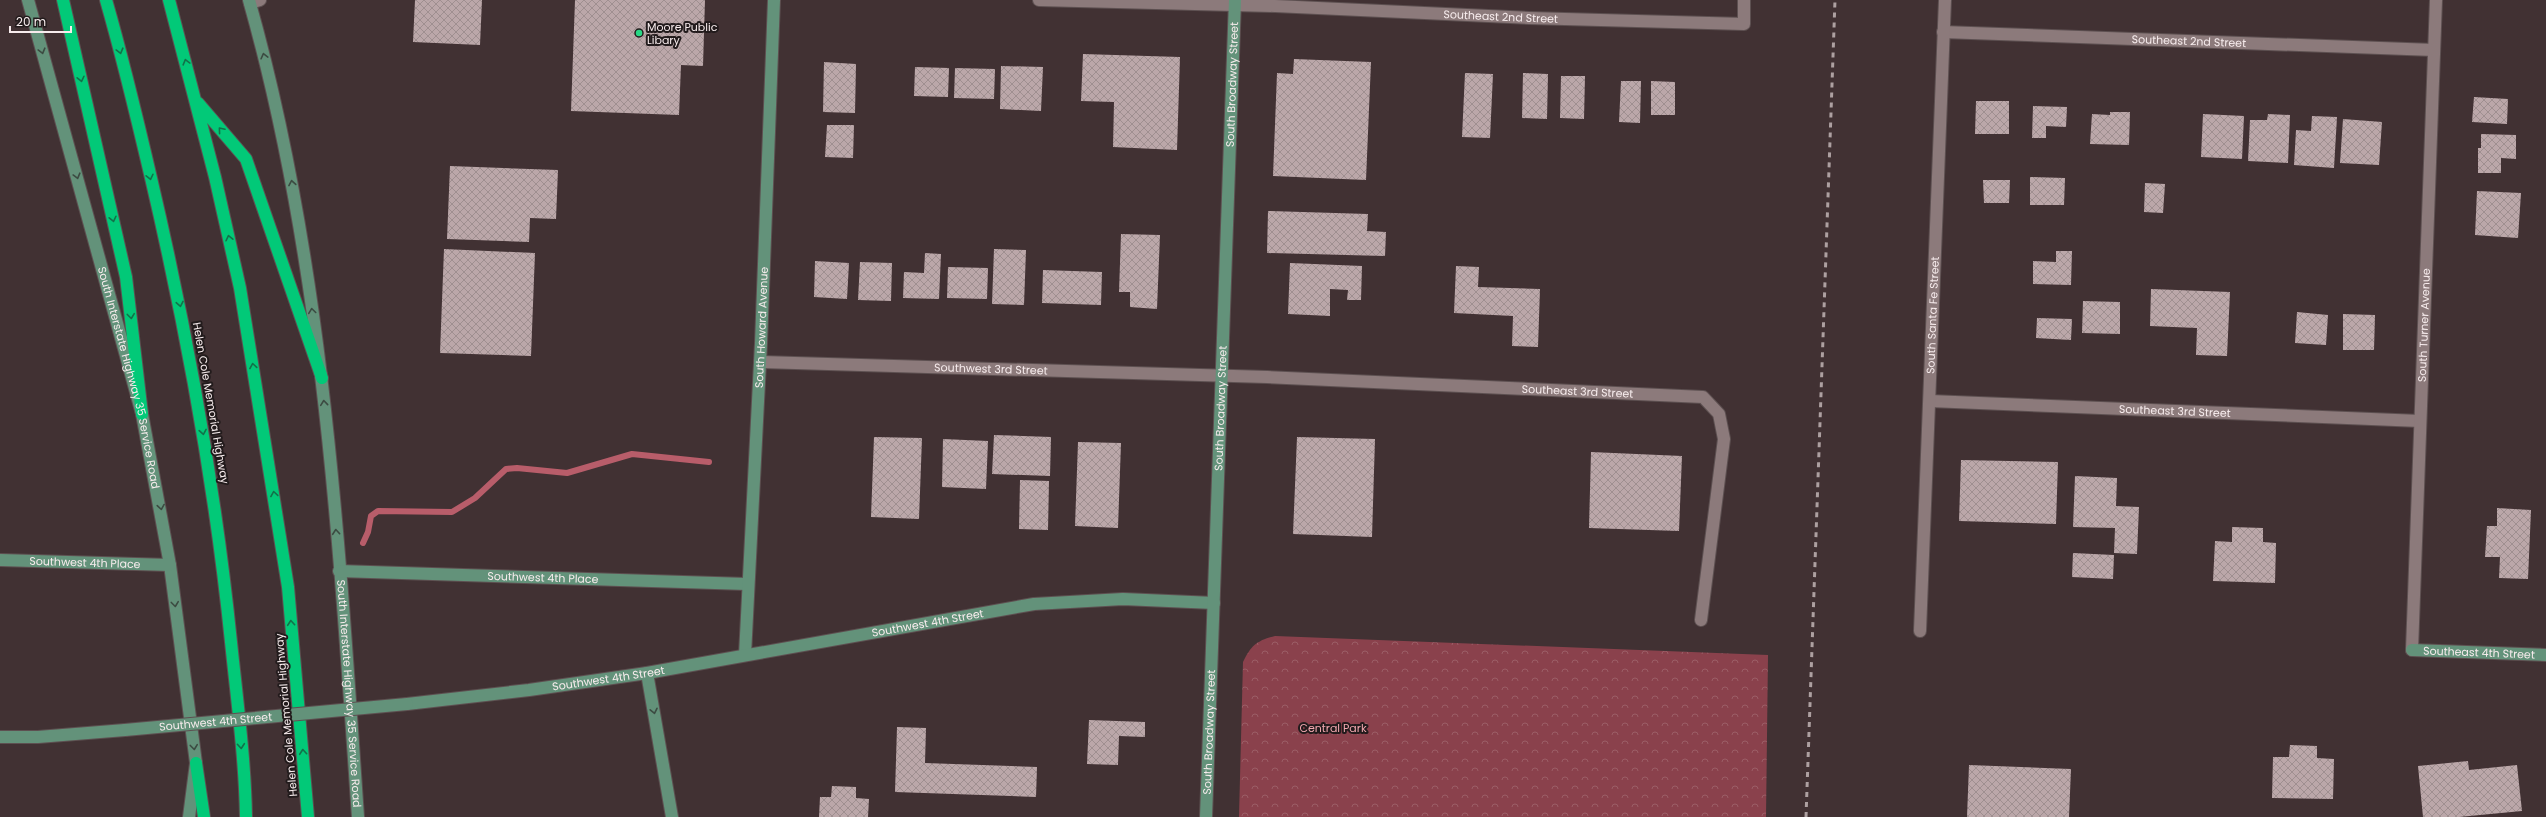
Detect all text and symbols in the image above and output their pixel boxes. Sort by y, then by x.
street label: Southeast 2nd Street [1443,6,1558,27]
scale bar [10,8,71,34]
text: 20 m [16,13,46,30]
place label: Moore Public Libary [647,19,718,48]
street label: South Broadway Street [1222,22,1242,147]
marker: Moore Public Libary [634,28,644,38]
street label: Southeast 2nd Street [2131,31,2246,51]
one-way arrow [37,47,46,54]
one-way arrow [115,47,124,54]
one-way arrow [260,53,268,59]
one-way arrow [182,59,191,66]
one-way arrow [77,76,85,82]
one-way arrow [218,127,225,134]
one-way arrow [72,173,81,180]
one-way arrow [146,174,154,181]
one-way arrow [288,180,297,186]
one-way arrow [109,216,117,223]
one-way arrow [225,235,233,241]
street label: South Santa Fe Street [1922,256,1943,374]
street label: South Interstate Highway 35 Service Road [94,265,164,490]
street label: South Howard Avenue [751,266,772,389]
street label: South Turner Avenue [2414,268,2434,382]
one-way arrow [175,301,184,307]
one-way arrow [308,308,317,315]
one-way arrow [126,313,135,319]
street label: Helen Cole Memorial Highway [189,321,233,486]
street label: South Broadway Street [1210,345,1231,471]
street label: Southwest 3rd Street [934,359,1048,379]
one-way arrow [249,362,258,369]
street label: Southeast 3rd Street [1521,381,1634,402]
one-way arrow [320,400,329,406]
street label: Southeast 3rd Street [2119,401,2231,421]
one-way arrow [198,429,207,435]
one-way arrow [271,491,279,497]
one-way arrow [156,504,165,510]
one-way arrow [332,529,341,535]
street label: Southwest 4th Place [29,553,141,572]
street label: Southwest 4th Place [487,568,599,587]
street label: South Interstate Highway 35 Service Road [333,579,365,808]
one-way arrow [171,601,180,607]
street label: Southwest 4th Street [870,605,985,641]
one-way arrow [287,620,296,626]
street label: Helen Cole Memorial Highway [271,632,301,797]
street label: Southeast 4th Street [2423,642,2535,663]
street label: Southwest 4th Street [551,662,666,695]
street label: South Broadway Street [1199,669,1219,795]
street label: Southwest 4th Street [158,708,273,735]
one-way arrow [650,708,658,714]
park label: Central Park [1299,720,1367,736]
one-way arrow [189,743,198,750]
one-way arrow [237,743,246,749]
one-way arrow [299,749,308,755]

